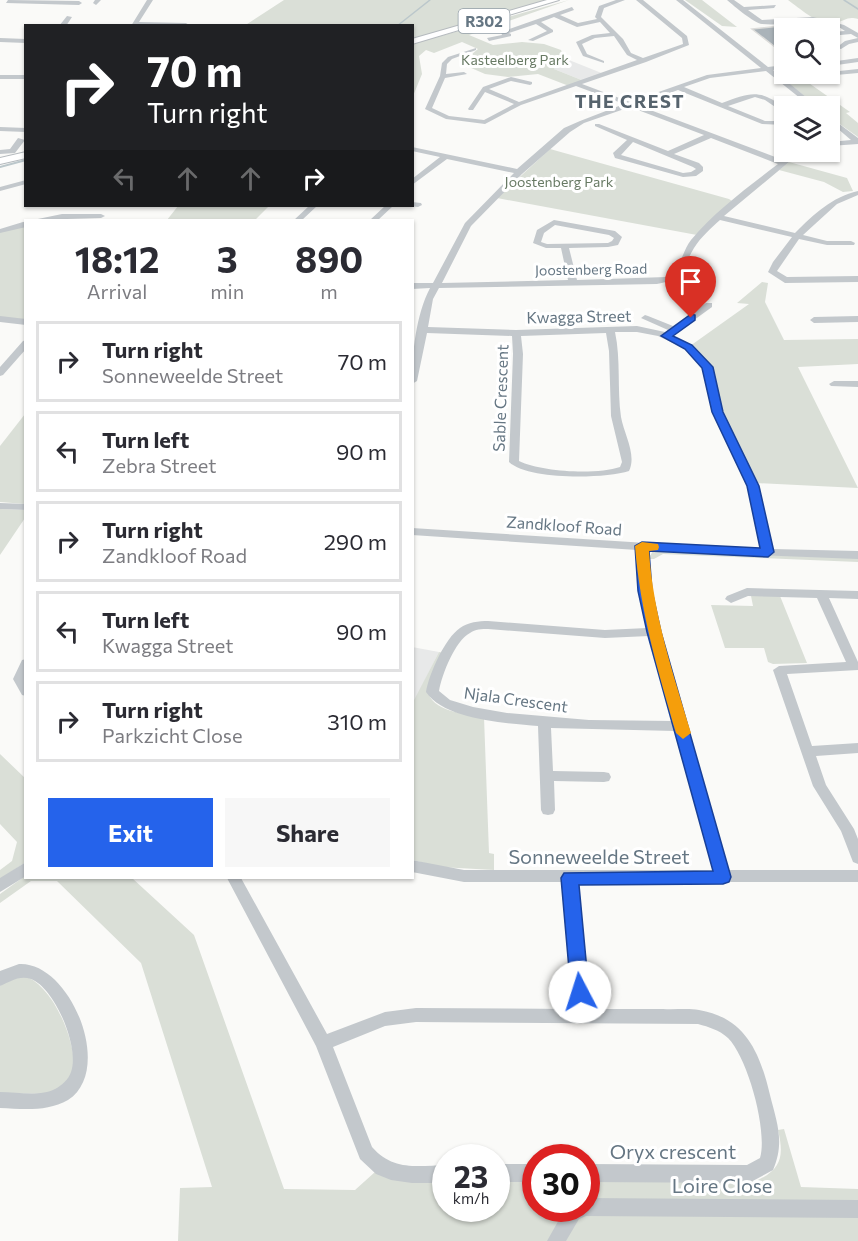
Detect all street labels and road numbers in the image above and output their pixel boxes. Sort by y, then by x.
road number: R302 [458,9,510,33]
street label: Joostenberg Road [535,260,647,278]
street label: Kwagga Street [526,306,632,326]
street label: Sable Crescent [489,343,511,452]
street label: Zandkloof Road [505,511,623,539]
street label: Njala Crescent [463,682,570,716]
street label: Sonneweelde Street [508,844,690,868]
street label: Oryx crescent [610,1139,736,1163]
street label: Loire Close [672,1173,772,1197]

